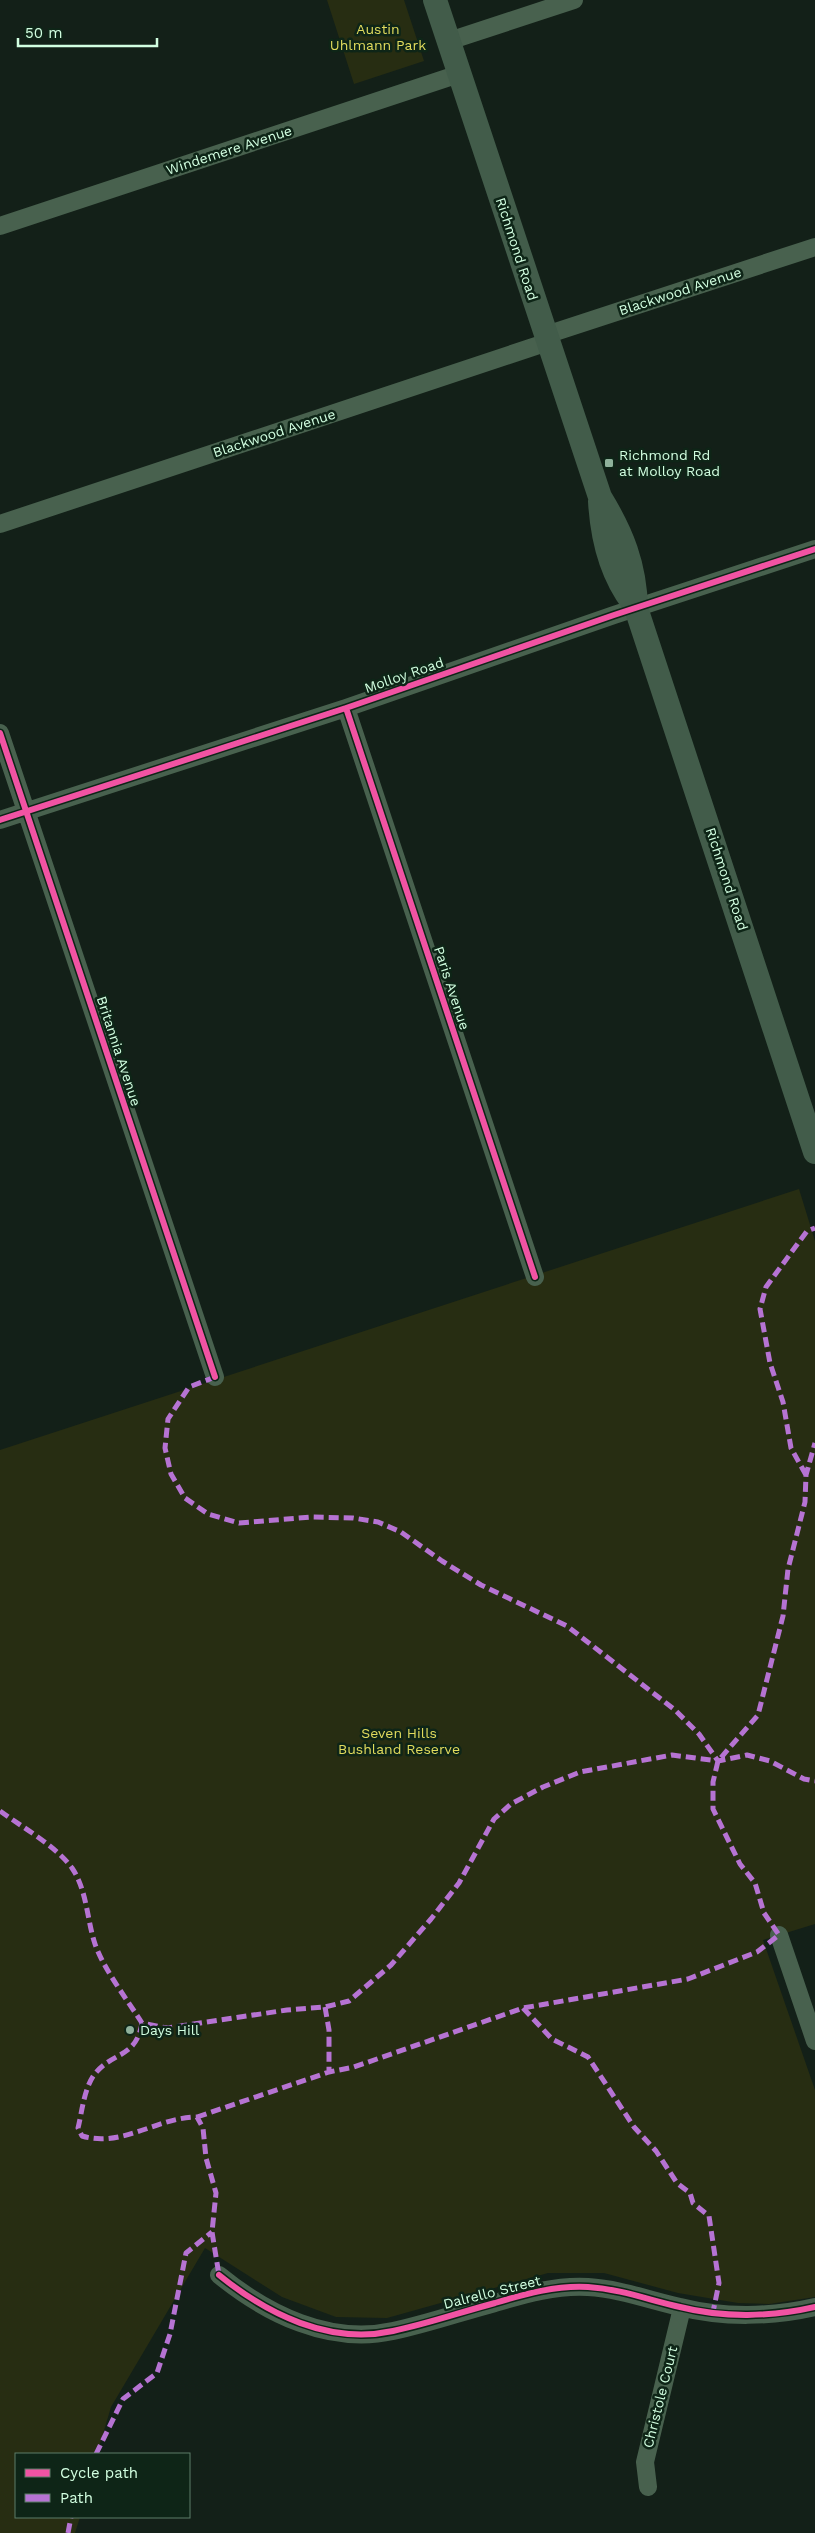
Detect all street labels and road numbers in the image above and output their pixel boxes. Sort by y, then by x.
street label: Windemere Avenue [164,122,294,178]
street label: Richmond Road [493,195,541,303]
street label: Blackwood Avenue [617,264,743,318]
street label: Blackwood Avenue [211,406,337,460]
street label: Molloy Road [362,654,446,696]
street label: Richmond Road [703,825,751,933]
street label: Paris Avenue [431,944,473,1032]
street label: Britannia Avenue [94,994,144,1108]
street label: Dalrello Street [442,2272,542,2312]
street label: Christole Court [640,2344,680,2450]

